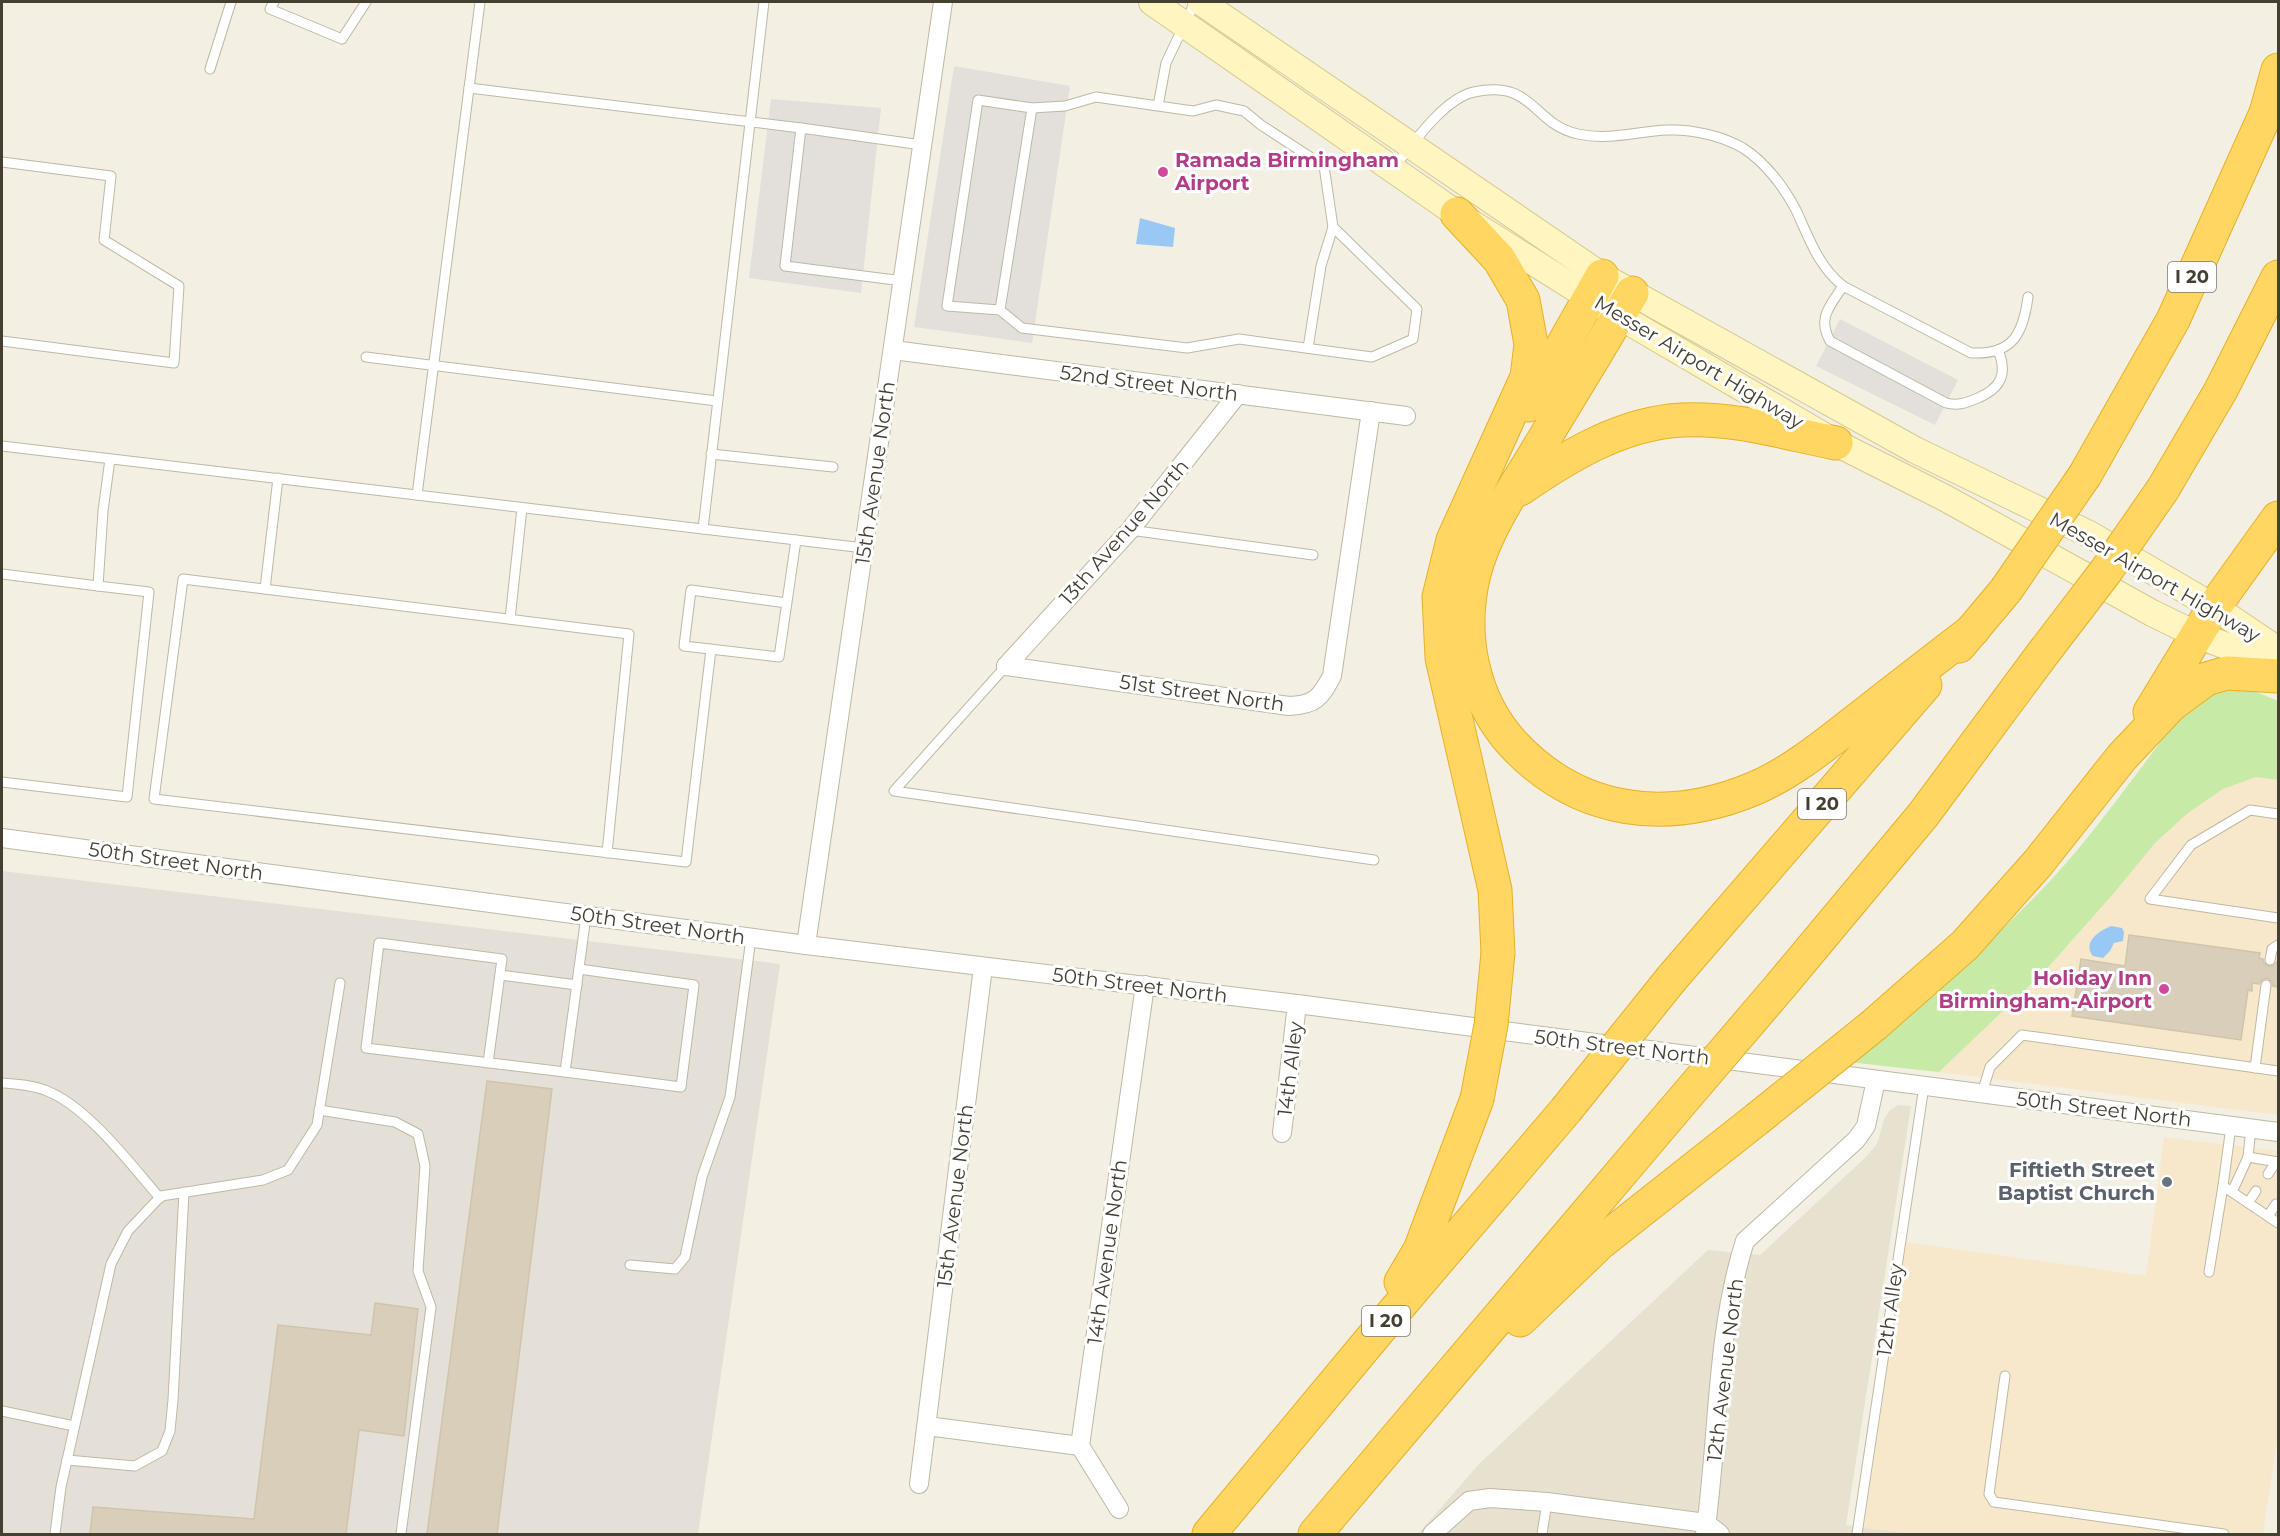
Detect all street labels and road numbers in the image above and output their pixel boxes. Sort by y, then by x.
road number: I 20 [2168,262,2216,292]
street label: Messer Airport Highway [1590,290,1808,434]
street label: 52nd Street North [1059,360,1239,406]
street label: 15th Avenue North [850,380,900,566]
street label: 13th Avenue North [1054,454,1194,610]
street label: Messer Airport Highway [2045,507,2265,647]
street label: 51st Street North [1118,670,1286,716]
road number: I 20 [1798,789,1846,819]
street label: 50th Street North [87,837,265,885]
street label: 50th Street North [569,901,747,949]
street label: 50th Street North [1051,962,1229,1008]
street label: 14th Alley [1272,1020,1308,1118]
street label: 50th Street North [1533,1024,1711,1070]
street label: 50th Street North [2015,1086,2193,1132]
street label: 15th Avenue North [932,1103,978,1289]
street label: 14th Avenue North [1082,1158,1132,1346]
street label: 12th Alley [1872,1262,1908,1358]
street label: 12th Avenue North [1702,1277,1748,1463]
road number: I 20 [1362,1306,1410,1336]

